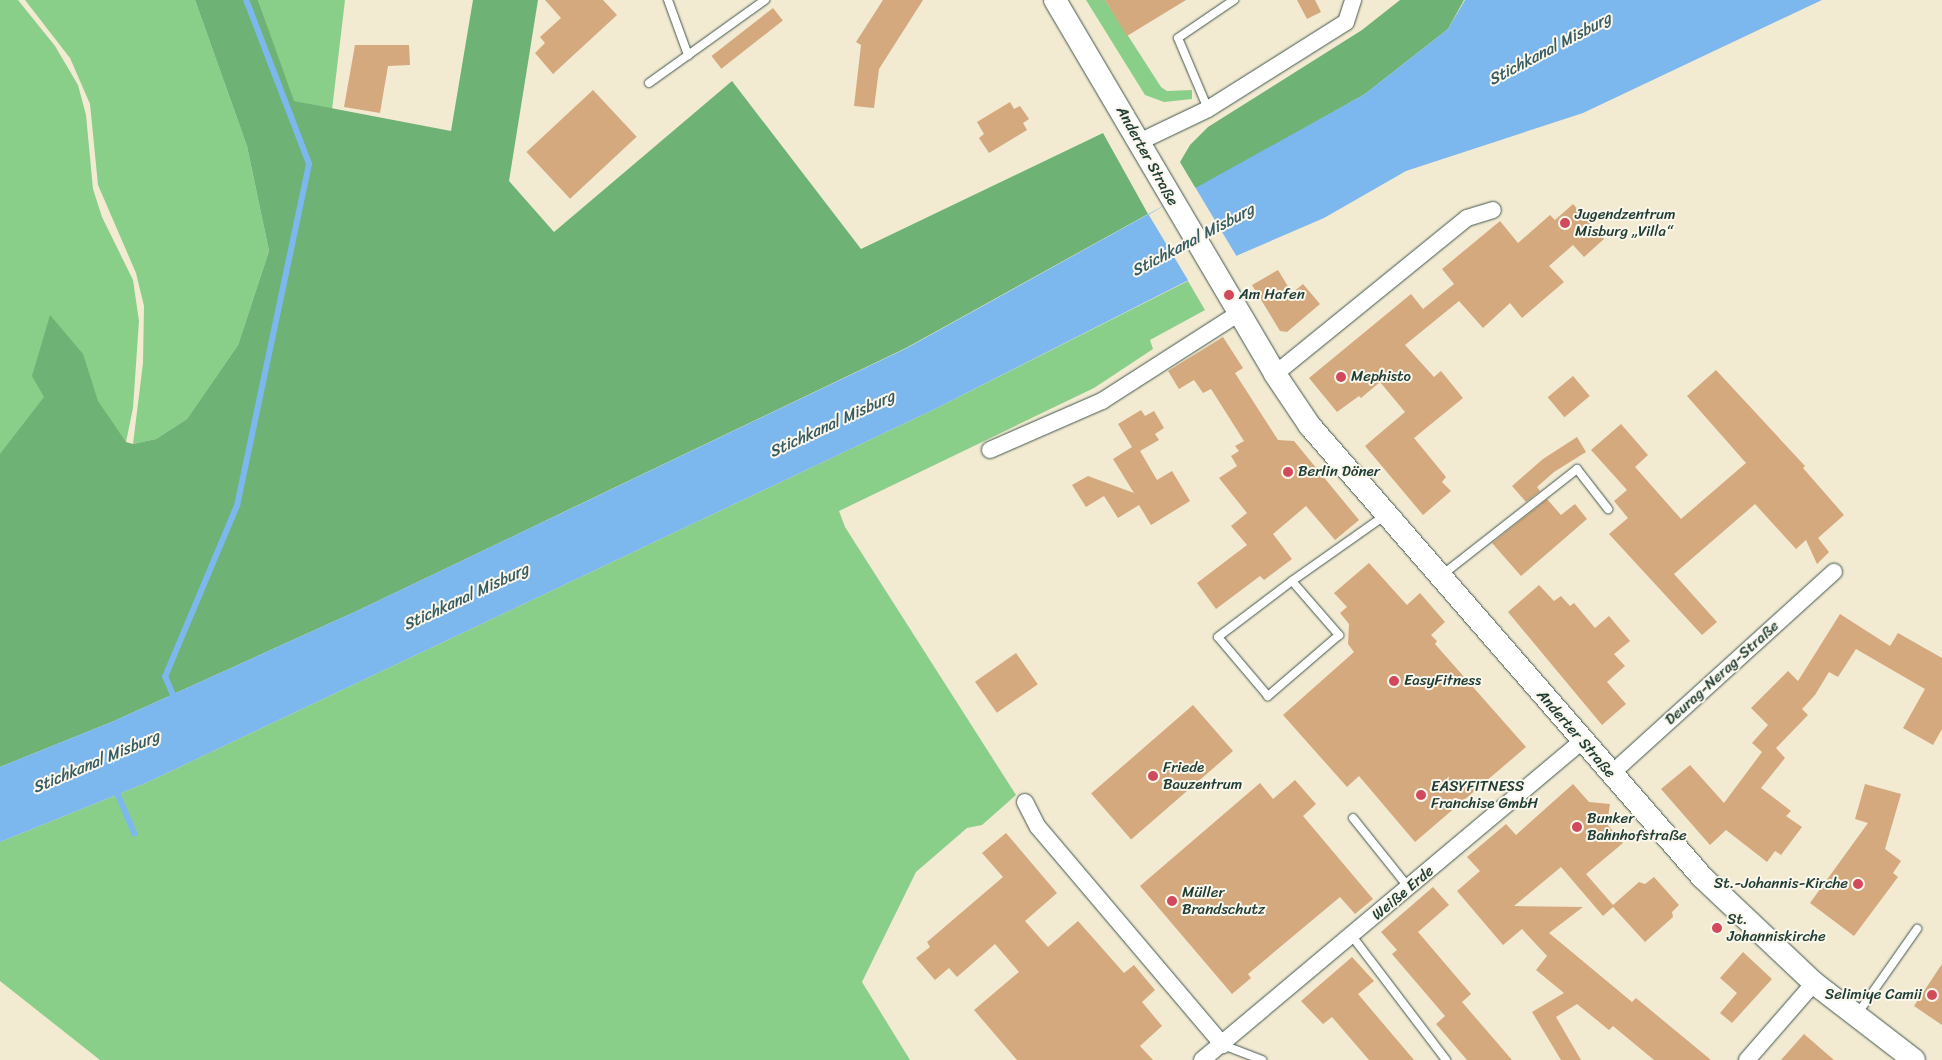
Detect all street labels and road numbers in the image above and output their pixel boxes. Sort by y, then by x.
street label: Anderter Straße [1112,103,1182,209]
street label: Deurag-Nerag-Straße [1661,617,1783,729]
street label: Anderter Straße [1533,686,1619,782]
street label: Weiße Erde [1368,862,1438,924]

